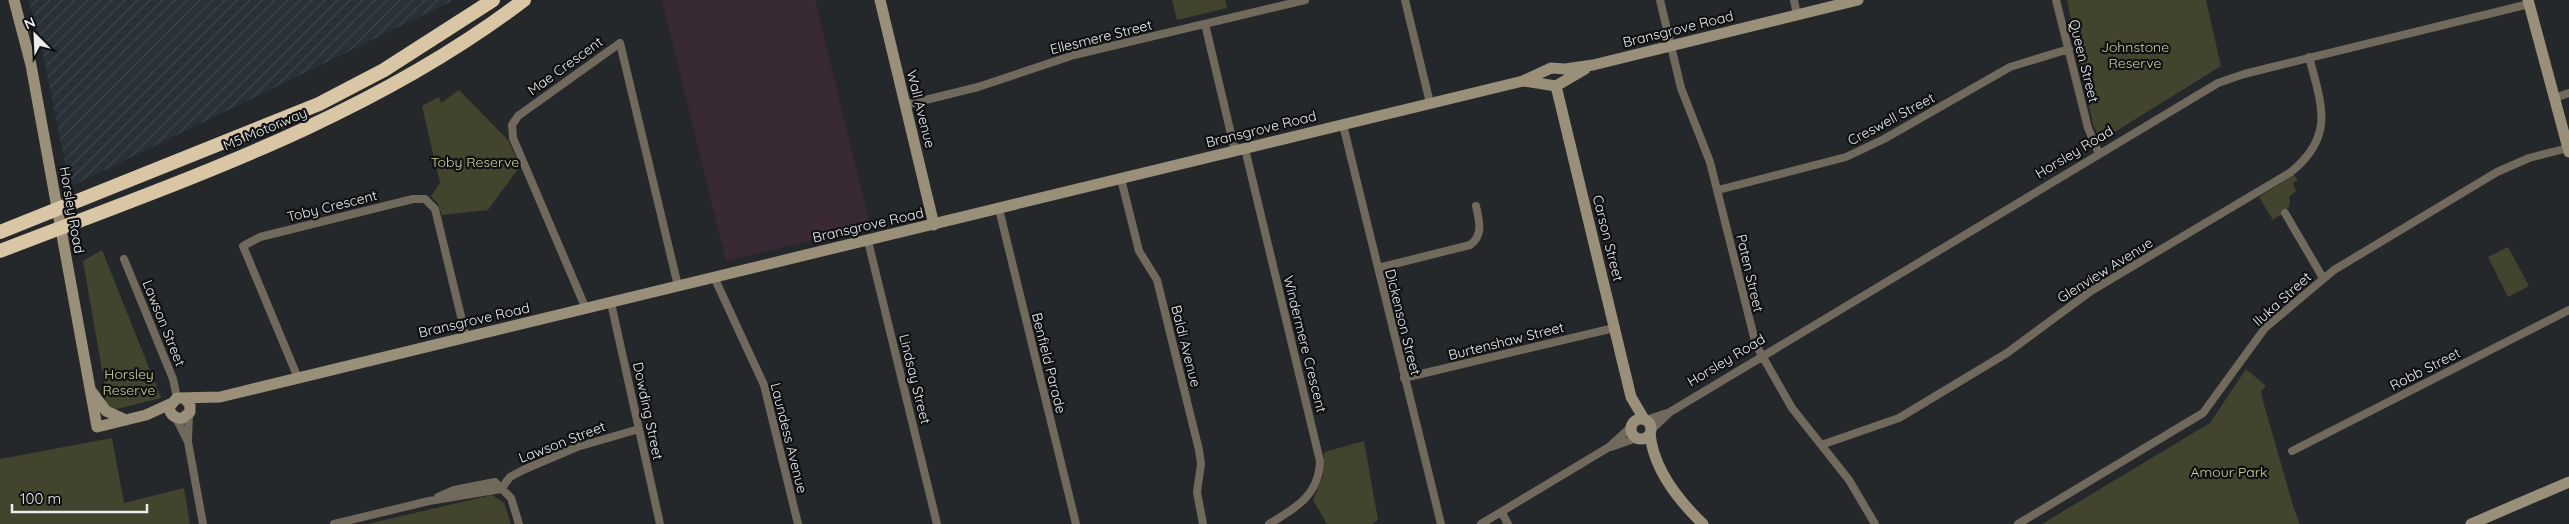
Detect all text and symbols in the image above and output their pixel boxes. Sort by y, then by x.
street label: Bransgrove Road [1621,7,1735,51]
north arrow [10,10,60,60]
text: N [21,13,38,33]
street label: Ellesmere Street [1048,16,1154,58]
street label: Queen Street [2065,18,2103,105]
street label: Mae Crescent [524,33,606,99]
park label: Johnstone Reserve [2101,38,2169,72]
street label: Wall Avenue [903,68,939,150]
street label: Creswell Street [1845,88,1938,149]
street label: M5 Motorway [220,103,310,155]
street label: Bransgrove Road [1204,107,1318,151]
street label: Horsley Road [2032,122,2116,182]
park label: Toby Reserve [431,153,519,171]
street label: Horsley Road [56,165,88,255]
street label: Toby Crescent [285,186,379,226]
street label: Carson Street [1589,193,1627,283]
street label: Bransgrove Road [811,203,925,247]
street label: Paten Street [1732,232,1768,314]
street label: Glenview Avenue [2054,233,2156,307]
street label: Dickenson Street [1381,267,1425,377]
street label: Iluka Street [2249,268,2315,330]
street label: Windermere Crescent [1279,274,1331,415]
street label: Lawson Street [139,277,190,369]
street label: Bransgrove Road [417,298,531,342]
street label: Baldi Avenue [1167,303,1205,389]
street label: Benfield Parade [1028,311,1070,415]
street label: Burtenshaw Street [1446,318,1566,364]
street label: Horsley Road [1684,330,1768,390]
street label: Lindsay Street [895,332,935,426]
street label: Robb Street [2387,343,2464,394]
street label: Dowding Street [629,360,667,462]
park label: Horsley Reserve [102,365,156,399]
street label: Laundess Avenue [767,381,811,495]
street label: Lawson Street [516,417,608,467]
park label: Amour Park [2190,463,2268,481]
scale bar [12,482,148,514]
text: 100 m [20,489,61,508]

